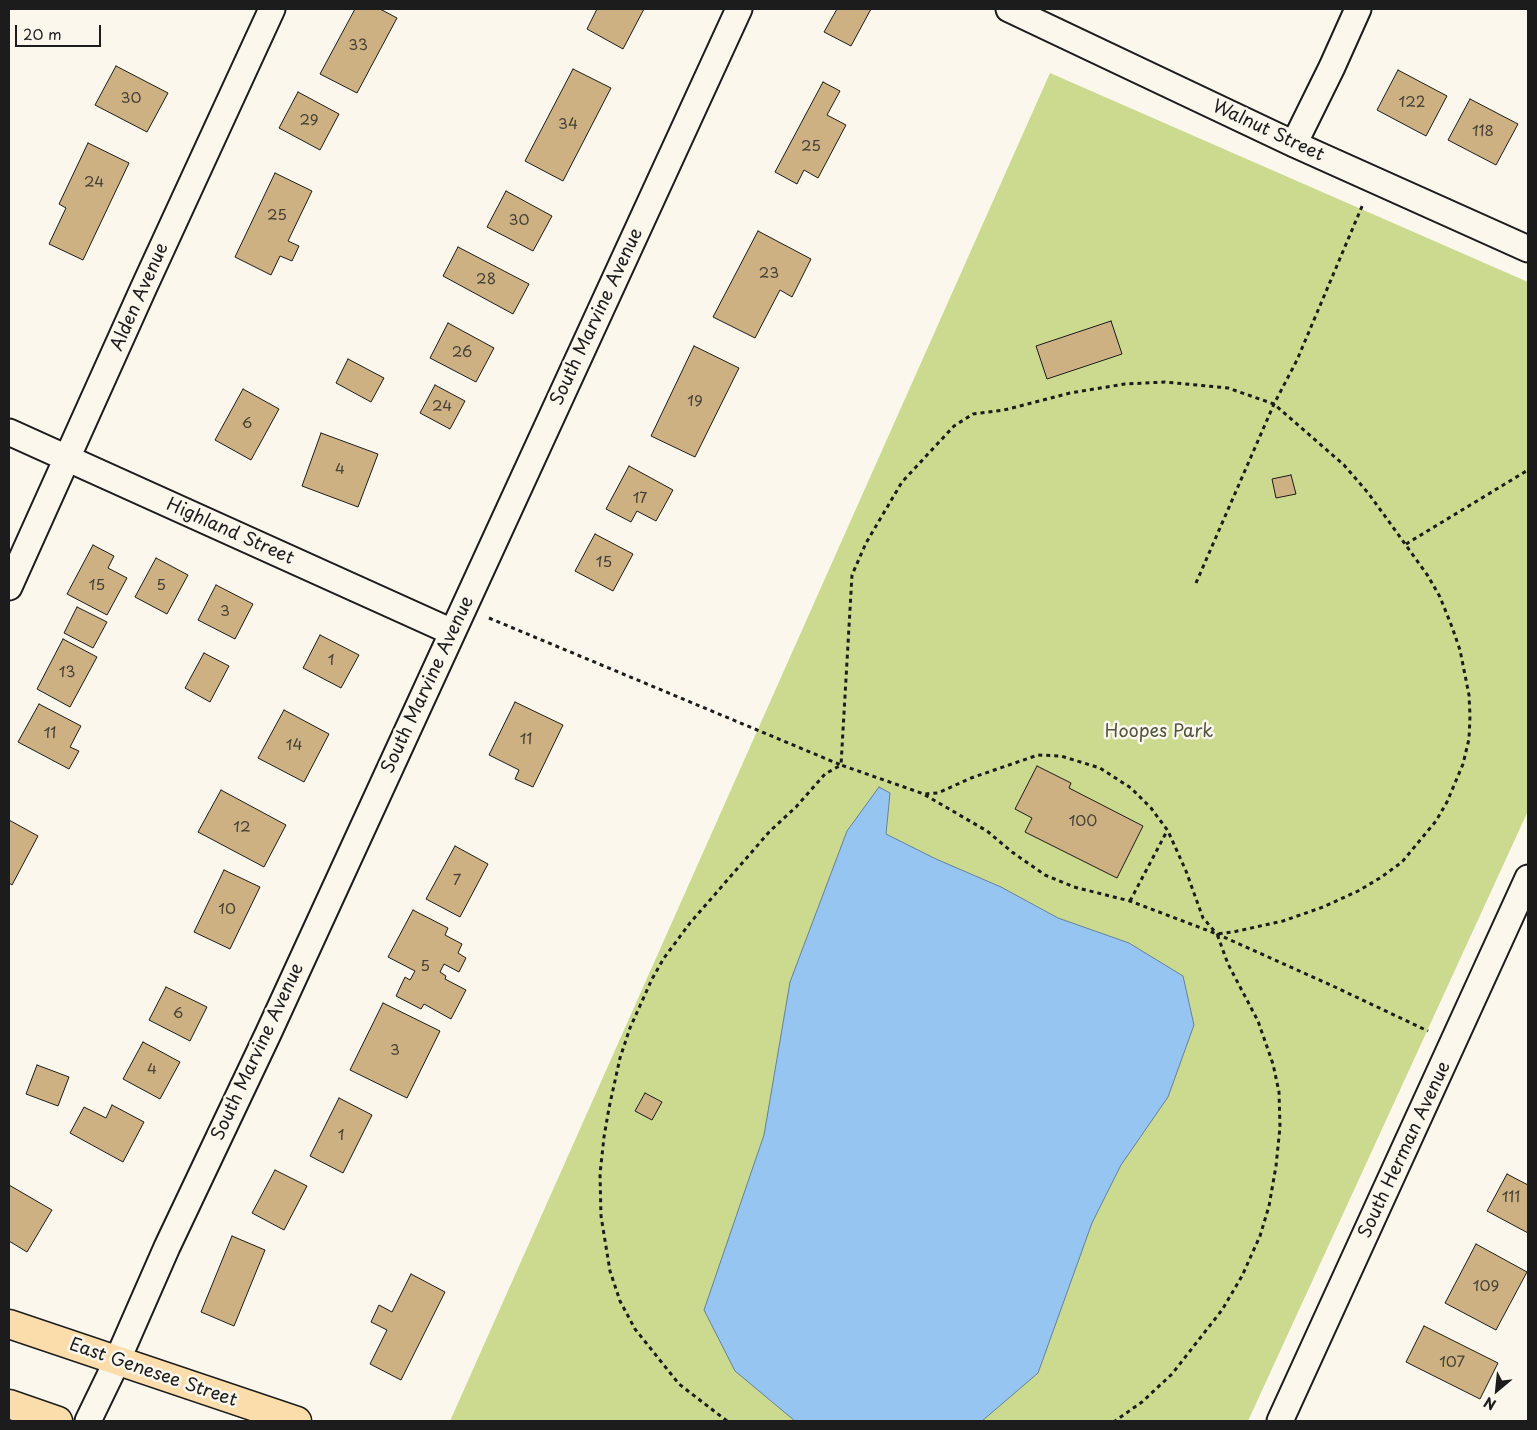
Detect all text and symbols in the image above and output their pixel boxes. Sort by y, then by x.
scale bar [18,15,104,47]
text: 20 m [23,22,62,45]
house number: 33 [348,37,368,55]
house number: 30 [121,90,141,108]
house number: 122 [1399,94,1425,112]
street label: Walnut Street [1209,96,1327,166]
house number: 29 [299,112,319,130]
house number: 34 [558,116,578,134]
house number: 118 [1472,123,1494,141]
house number: 25 [801,138,821,156]
house number: 24 [84,174,104,192]
house number: 25 [267,207,287,225]
house number: 30 [509,212,529,230]
street label: South Marvine Avenue [546,225,648,409]
street label: Alden Avenue [107,240,173,354]
house number: 23 [759,265,779,283]
house number: 28 [476,271,496,289]
house number: 26 [452,344,472,362]
house number: 19 [687,393,703,411]
house number: 24 [432,398,452,416]
house number: 6 [242,415,252,433]
house number: 4 [335,461,345,479]
house number: 17 [633,490,647,508]
street label: Highland Street [163,494,297,570]
house number: 15 [596,554,612,572]
house number: 15 [89,577,105,595]
house number: 5 [156,577,166,595]
street label: South Marvine Avenue [377,593,479,777]
house number: 3 [220,603,230,621]
house number: 1 [328,652,334,670]
house number: 13 [59,664,75,682]
park label: Hoopes Park [1105,721,1213,743]
house number: 11 [44,725,56,743]
house number: 11 [520,731,532,749]
house number: 14 [286,737,302,755]
house number: 100 [1069,813,1097,831]
house number: 12 [233,819,251,837]
house number: 7 [453,872,461,890]
house number: 10 [218,901,236,919]
house number: 5 [420,958,430,976]
street label: South Marvine Avenue [207,960,309,1144]
house number: 6 [173,1005,183,1023]
house number: 3 [390,1042,400,1060]
street label: South Herman Avenue [1355,1058,1455,1242]
house number: 4 [147,1061,157,1079]
house number: 1 [338,1127,344,1145]
house number: 111 [1502,1189,1520,1207]
house number: 109 [1473,1278,1499,1296]
street label: East Genesee Street [66,1334,240,1412]
house number: 107 [1439,1354,1465,1372]
north arrow [1472,1365,1522,1415]
text: N [1480,1392,1500,1416]

